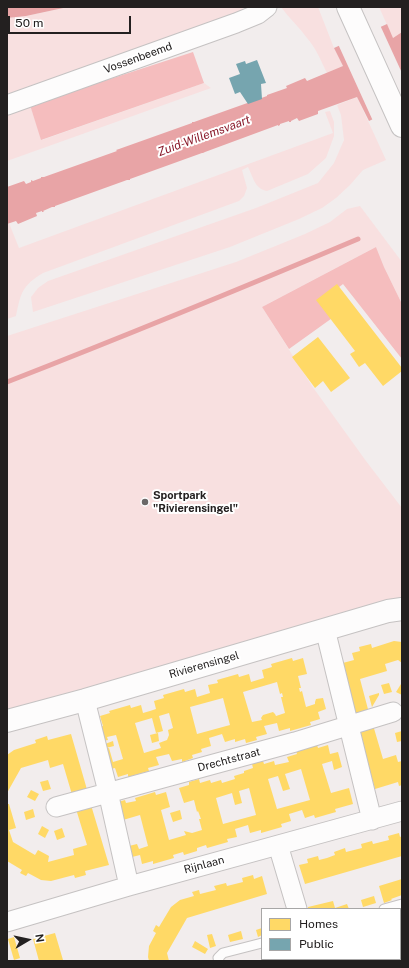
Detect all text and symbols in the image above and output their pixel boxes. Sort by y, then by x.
scale bar [10,8,133,34]
text: 50 m [15,16,43,30]
street label: Vossenbeemd [102,40,174,76]
water label: Zuid-Willemsvaart [156,113,252,159]
place label: Sportpark "Rivierensingel" [153,489,238,515]
marker: Sportpark "Rivierensingel" [140,497,150,507]
street label: Rivierensingel [167,649,241,681]
street label: Drechtstraat [196,745,262,775]
street label: Rijnlaan [182,853,226,877]
legend [261,908,401,960]
text: Homes [299,917,338,931]
north arrow [8,920,48,960]
text: N [33,933,46,943]
text: Public [299,937,334,951]

